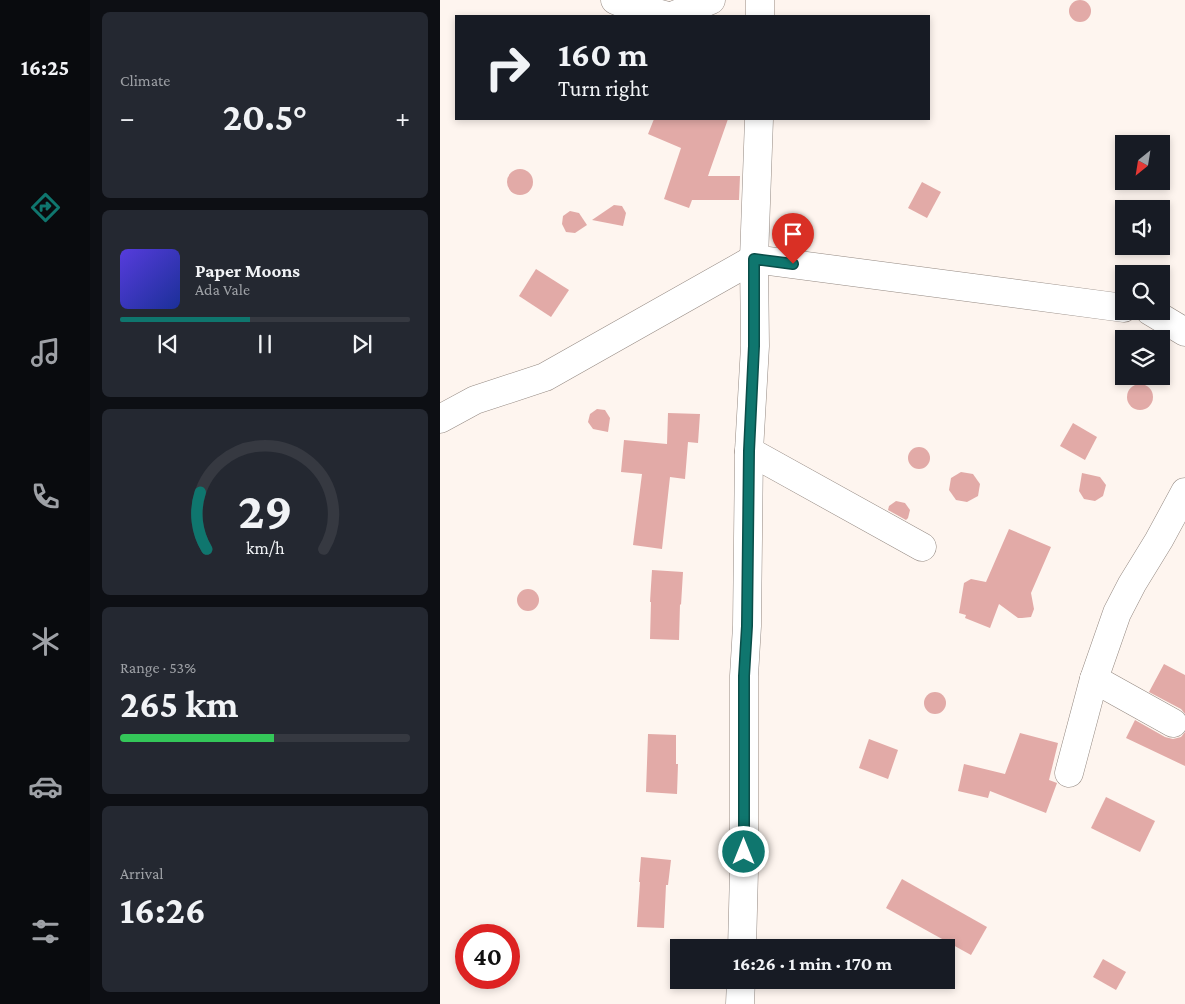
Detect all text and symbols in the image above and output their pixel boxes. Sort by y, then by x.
icon: right [475,35,540,100]
text: 160 m [558,35,648,74]
text: 16:25 [21,55,69,80]
text: Climate [120,72,170,89]
text: Turn right [558,76,649,101]
text: 20.5° [223,96,307,138]
text: − [120,102,135,133]
text: + [395,102,410,133]
north arrow [1115,135,1170,190]
map controls [1115,135,1170,385]
icon: directions [28,190,63,225]
button: sound [1115,200,1170,255]
pin [772,213,814,264]
icon: arrive [779,220,807,248]
text: Paper Moons [195,260,300,281]
button: search [1115,265,1170,320]
text: Ada Vale [195,281,250,298]
icon: previous [154,330,182,358]
icon: pause [251,330,279,358]
icon: next [348,330,376,358]
button: layers [1115,330,1170,385]
icon: music [28,335,63,370]
icon: phone [28,479,63,514]
text: 29 [238,481,292,539]
text: km/h [246,538,285,558]
icon: climate [28,624,63,659]
text: Range · 53% [120,659,196,676]
text: 265 km [120,683,238,725]
icon: car [28,769,63,804]
position arrow [717,825,769,877]
text: Arrival [120,865,164,882]
text: 16:26 [120,889,206,931]
icon: filters [28,914,63,949]
speed limit sign: 40 [455,924,520,989]
text: 16:26 · 1 min · 170 m [733,953,892,974]

